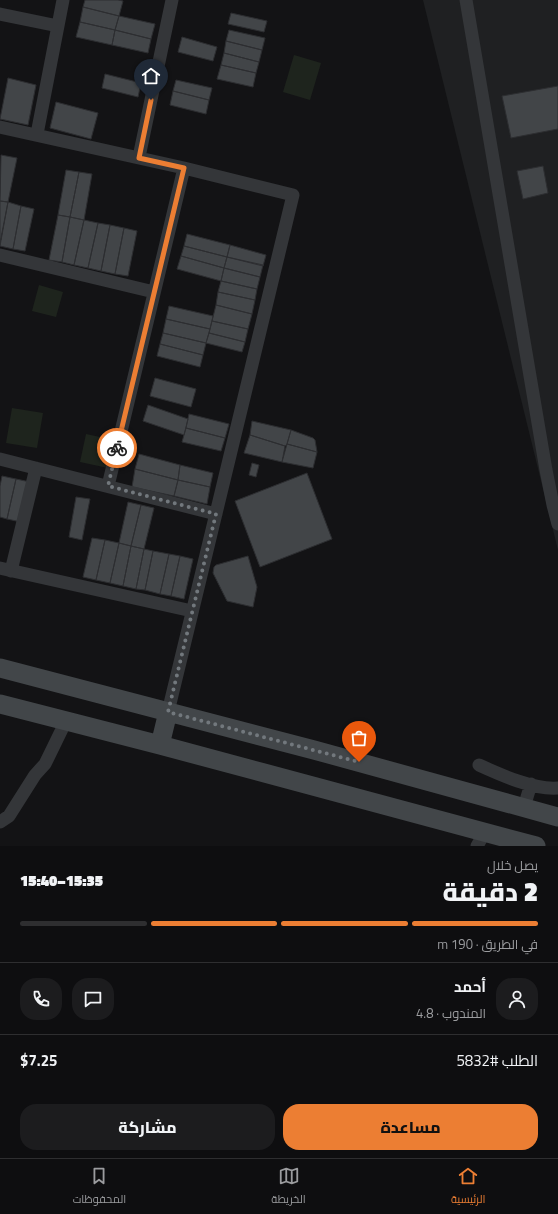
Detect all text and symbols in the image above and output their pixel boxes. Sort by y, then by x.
pin [134,59,168,100]
icon: home [140,65,162,87]
courier [97,428,137,468]
icon: bike [106,437,128,459]
pin [342,721,376,762]
icon: bag [348,727,370,749]
text: يصل خلال [487,855,538,875]
text: 15:35–15:40 [20,869,103,892]
text: 2 دقيقة [443,872,538,911]
text: في الطريق · 190 m [437,934,538,954]
text: أحمد [454,975,486,998]
button: phone [20,978,62,1020]
button: chat [72,978,114,1020]
button: person [496,978,538,1020]
text: المندوب · 4.8 [416,1003,486,1023]
text: $7.25 [20,1049,57,1072]
text: الطلب #5832 [456,1049,538,1072]
button: مشاركة [20,1104,275,1150]
button: مساعدة [283,1104,538,1150]
tab: المحفوظات [73,1165,126,1209]
tab: الخريطة [271,1165,306,1209]
tab: الرئيسية [451,1165,485,1209]

